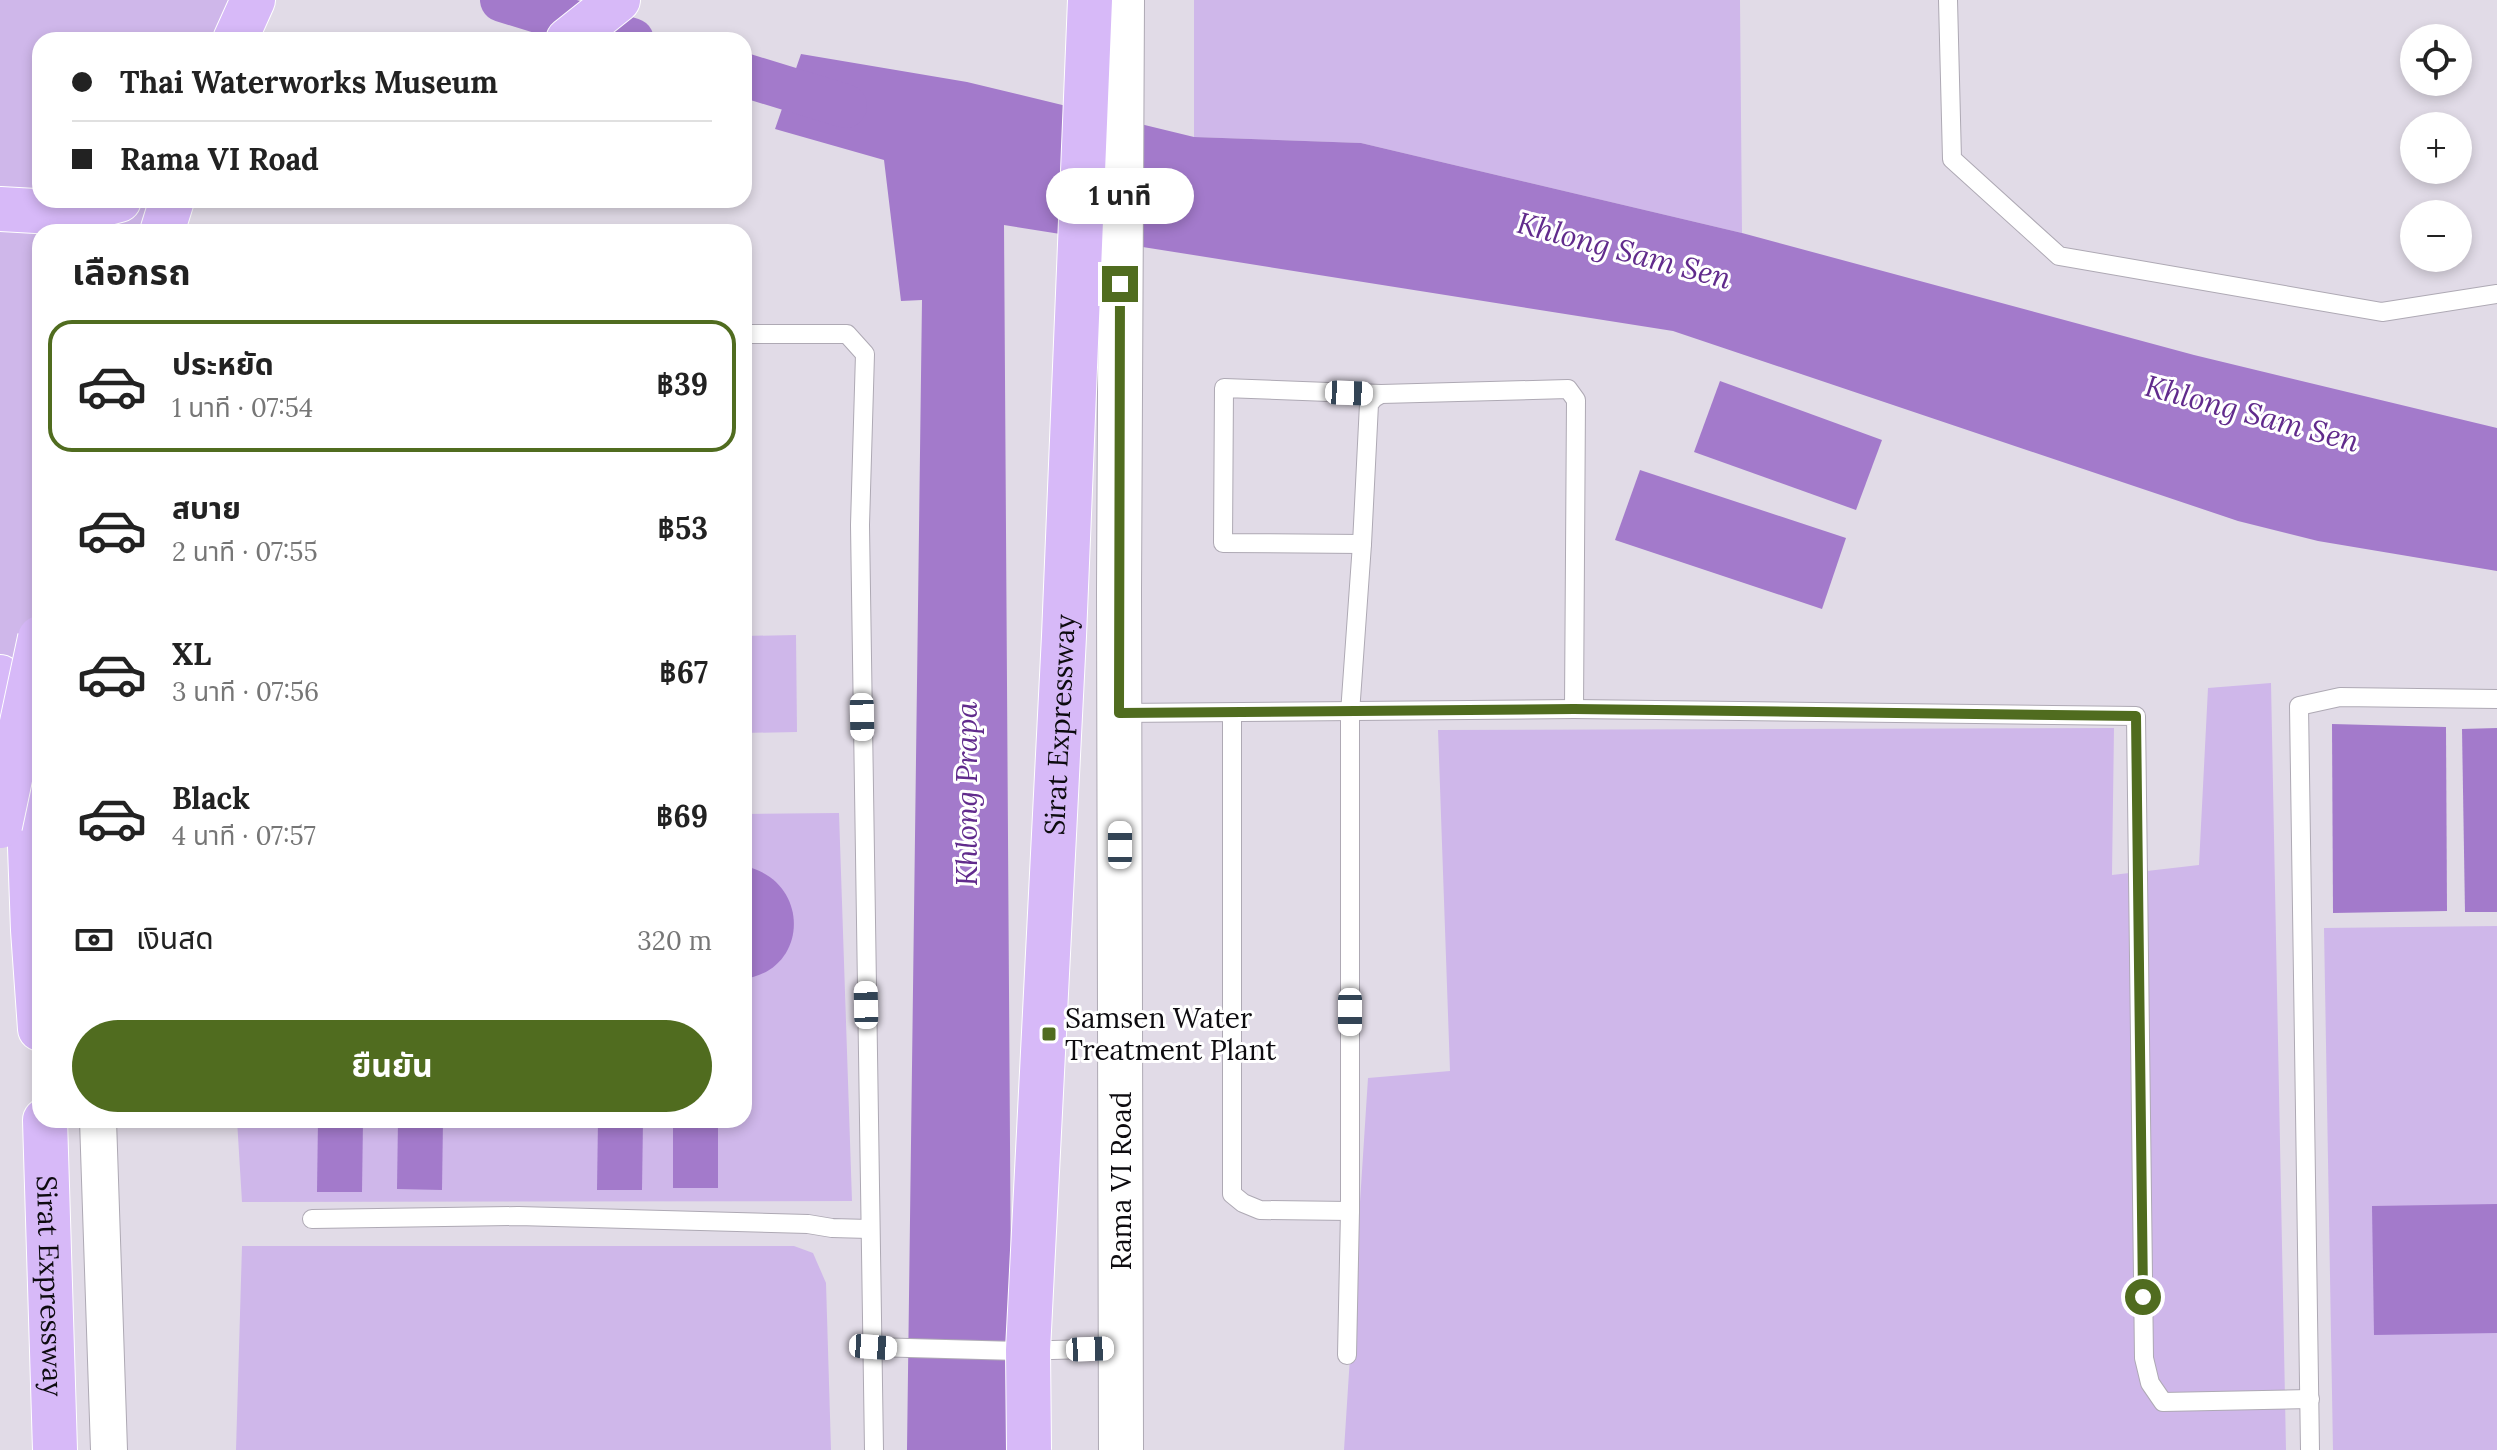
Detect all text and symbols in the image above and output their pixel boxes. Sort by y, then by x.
map controls [2400,24,2472,272]
button: locate [2400,24,2472,96]
text: Thai Waterworks Museum [120,63,498,101]
button: + [2400,112,2472,184]
text: Rama VI Road [120,140,319,178]
callout: 1 นาที [1046,168,1194,224]
text: 1 นาที [1089,179,1151,212]
button: − [2400,200,2472,272]
water label: Khlong Sam Sen [1513,203,1736,297]
text: เลือกรถ [72,249,191,295]
route end [1102,266,1138,302]
text: ประหยัด [172,345,274,383]
icon: car [76,350,148,422]
text: ฿39 [656,365,708,403]
water label: Khlong Sam Sen [2141,366,2364,460]
car [1325,380,1373,406]
text: 1 นาที · 07:54 [172,391,313,424]
text: สบาย [172,489,241,527]
icon: car [76,494,148,566]
text: ฿53 [658,509,708,547]
text: 2 นาที · 07:55 [172,535,318,568]
street label: Sirat Expressway [1036,613,1083,836]
text: XL [172,635,211,673]
icon: car [76,638,148,710]
text: ฿67 [659,653,708,691]
text: 3 นาที · 07:56 [172,675,319,708]
car [850,693,874,741]
water label: Khlong Prapa [947,701,985,886]
text: Black [172,779,250,817]
icon: car [76,782,148,854]
text: ฿69 [656,797,708,835]
text: 4 นาที · 07:57 [172,819,316,852]
car [1108,821,1132,869]
icon: cash [72,918,116,962]
text: เงินสด [136,919,214,957]
text: 320 m [637,924,712,957]
car [854,981,878,1029]
car [1338,988,1362,1036]
place label: Samsen Water Treatment Plant [1065,1000,1276,1068]
button: ยืนยัน [72,1020,712,1112]
marker: Samsen Water Treatment Plant [1040,1025,1058,1043]
street label: Rama VI Road [1103,1092,1139,1270]
street label: Sirat Expressway [29,1175,71,1397]
route start [2125,1279,2161,1315]
car [848,1333,898,1361]
car [1066,1336,1114,1362]

